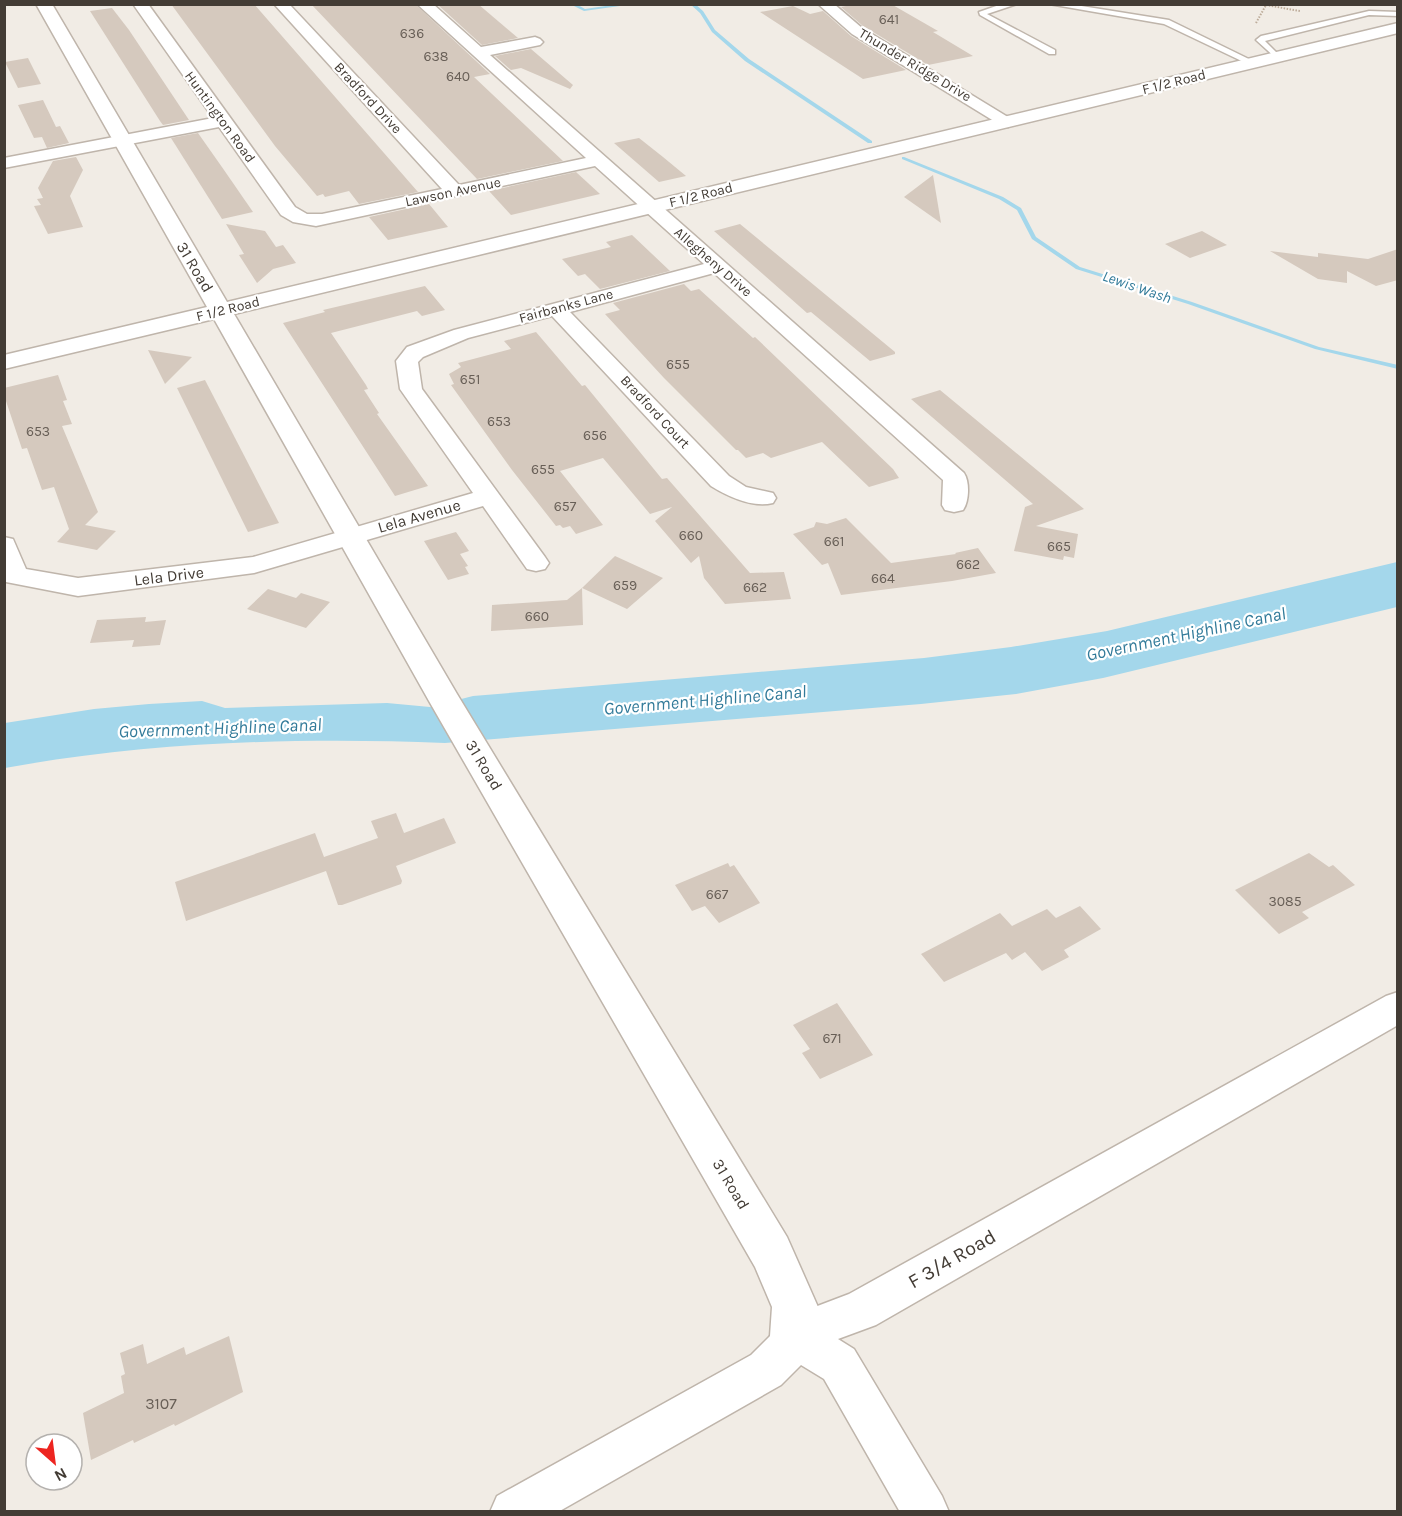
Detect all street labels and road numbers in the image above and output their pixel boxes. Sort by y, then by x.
street label: Thunder Ridge Drive [856,25,974,105]
street label: Bradford Drive [331,59,405,137]
street label: F 1/2 Road [1140,66,1208,98]
street label: Huntington Road [181,68,259,166]
street label: Lawson Avenue [404,174,502,210]
street label: F 1/2 Road [667,179,735,211]
street label: Allegheny Drive [671,224,755,300]
street label: 31 Road [173,238,217,296]
street label: Fairbanks Lane [517,285,615,327]
street label: F 1/2 Road [194,293,262,325]
street label: Bradford Court [617,372,693,452]
street label: Lela Avenue [375,495,463,537]
street label: Lela Drive [133,562,205,590]
street label: 31 Road [462,736,506,794]
street label: 31 Road [709,1155,753,1213]
street label: F 3/4 Road [904,1225,1000,1293]

